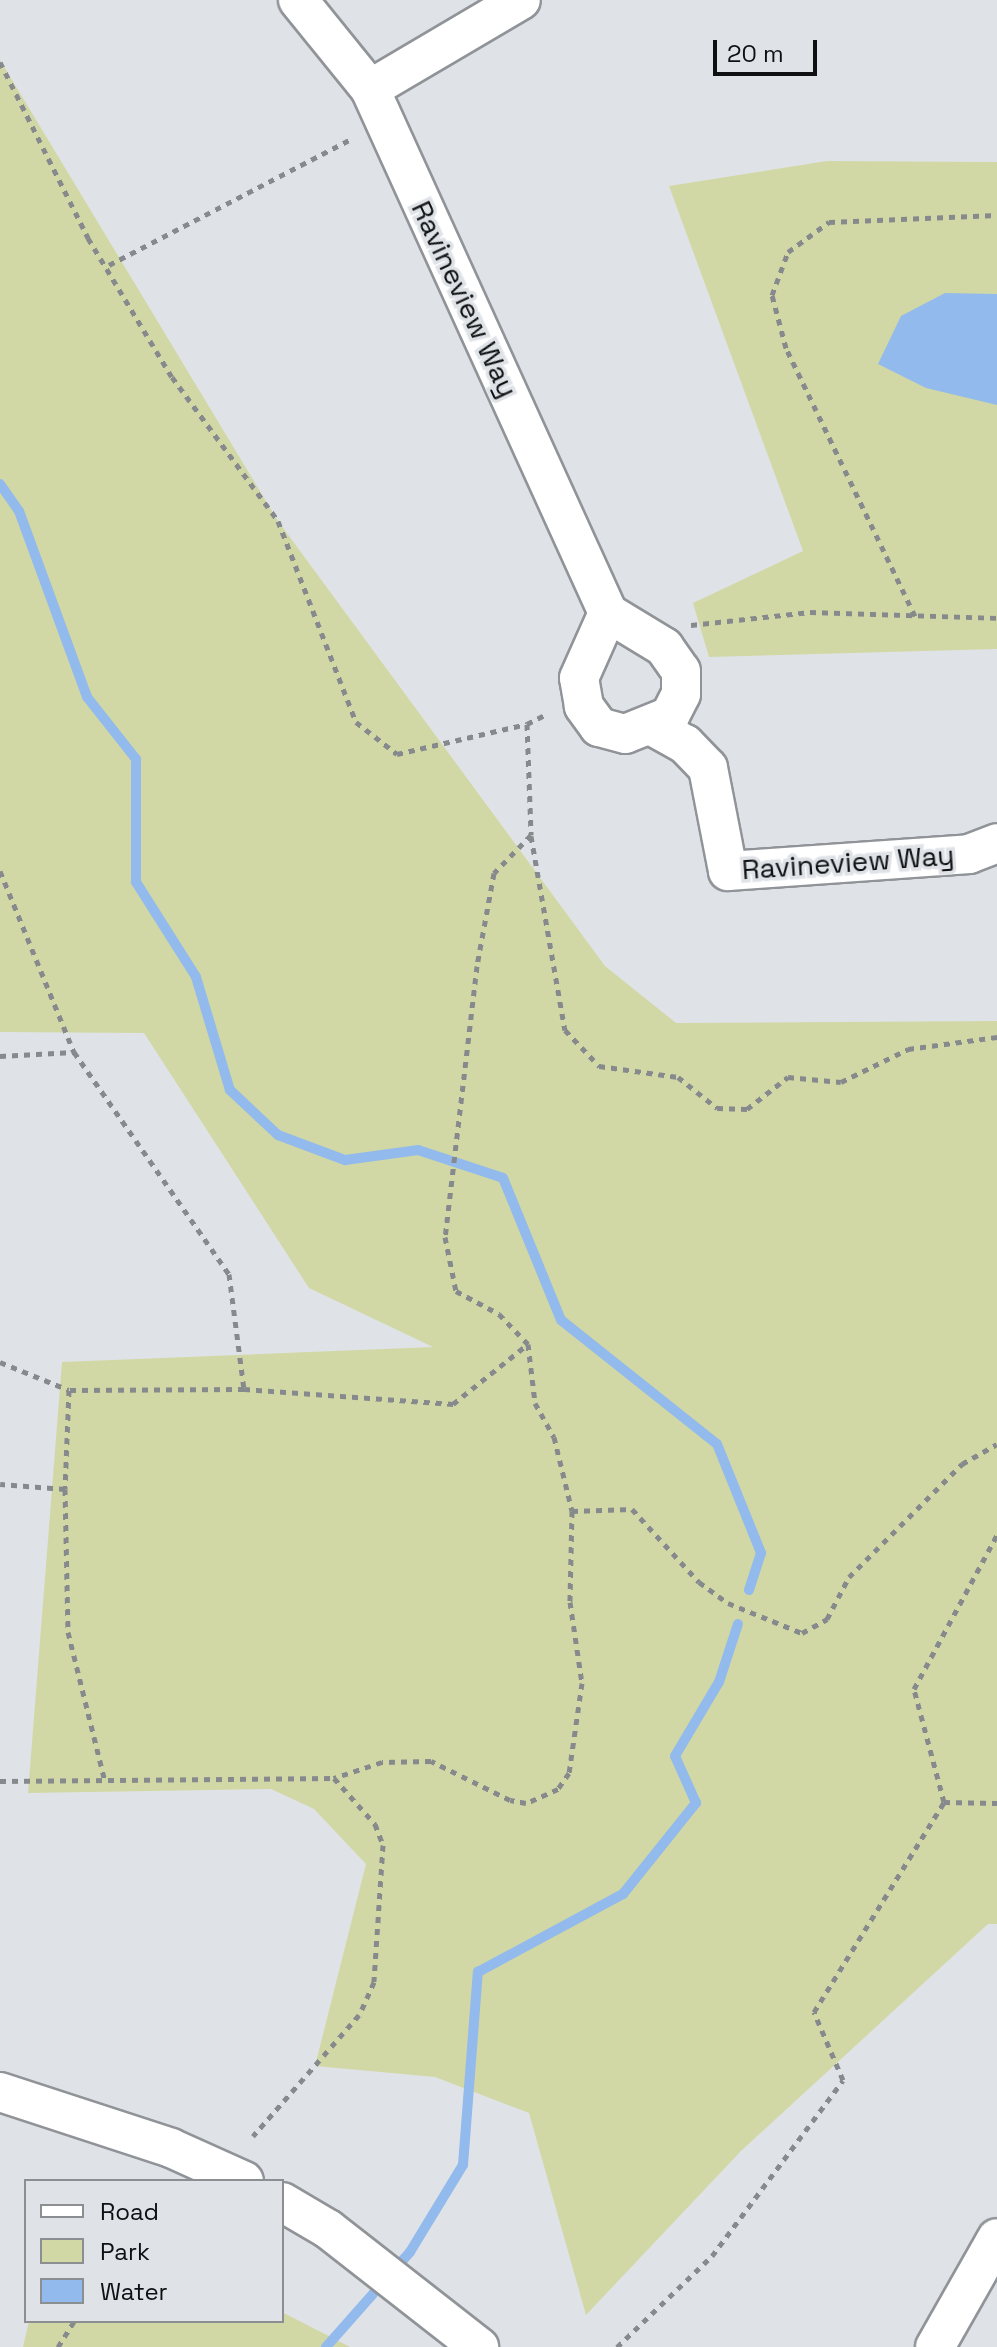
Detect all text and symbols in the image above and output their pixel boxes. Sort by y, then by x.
scale bar [717,24,821,74]
text: 20 m [727,38,784,69]
street label: Ravineview Way [405,195,525,403]
street label: Ravineview Way [741,838,955,886]
legend [24,2179,284,2323]
text: Road [100,2196,159,2227]
text: Park [100,2236,150,2267]
text: Water [100,2276,168,2307]

